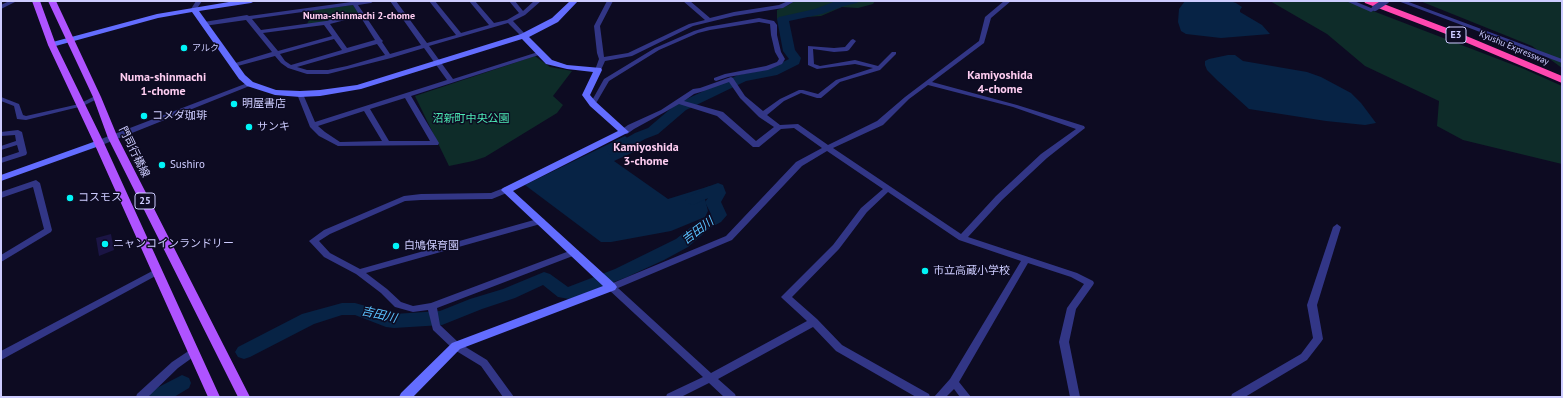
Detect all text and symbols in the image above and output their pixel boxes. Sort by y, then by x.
district label: Numa-shinmachi 2-chome [303,10,415,22]
road number: E3 [1446,27,1466,43]
street label: Kyushu Expressway [1477,28,1551,68]
marker: アルク [179,43,189,53]
place label: アルク [192,43,219,53]
district label: Kamiyoshida 4-chome [967,69,1033,97]
district label: Numa-shinmachi 1-chome [120,71,206,99]
place label: 明屋書店 [242,97,286,111]
marker: 明屋書店 [229,99,239,109]
place label: コメダ珈琲 [152,109,207,123]
marker: コメダ珈琲 [139,111,149,121]
park label: 沼新町中央公園 [433,112,509,126]
place label: サンキ [257,120,290,134]
marker: サンキ [244,122,254,132]
street label: 門司行橋線 [116,124,152,180]
district label: Kamiyoshida 3-chome [613,141,679,169]
place label: Sushiro [170,158,205,172]
marker: Sushiro [157,160,167,170]
place label: コスモス [78,191,122,205]
marker: コスモス [65,193,75,203]
road number: 25 [135,193,155,209]
water label: 吉田川 [679,214,717,248]
place label: ニャンコインランドリー [113,237,234,251]
marker: ニャンコインランドリー [100,239,110,249]
place label: 白鳩保育園 [404,239,459,253]
marker: 白鳩保育園 [391,241,401,251]
place label: 市立高蔵小学校 [933,264,1010,278]
marker: 市立高蔵小学校 [920,266,930,276]
water label: 吉田川 [360,304,398,326]

